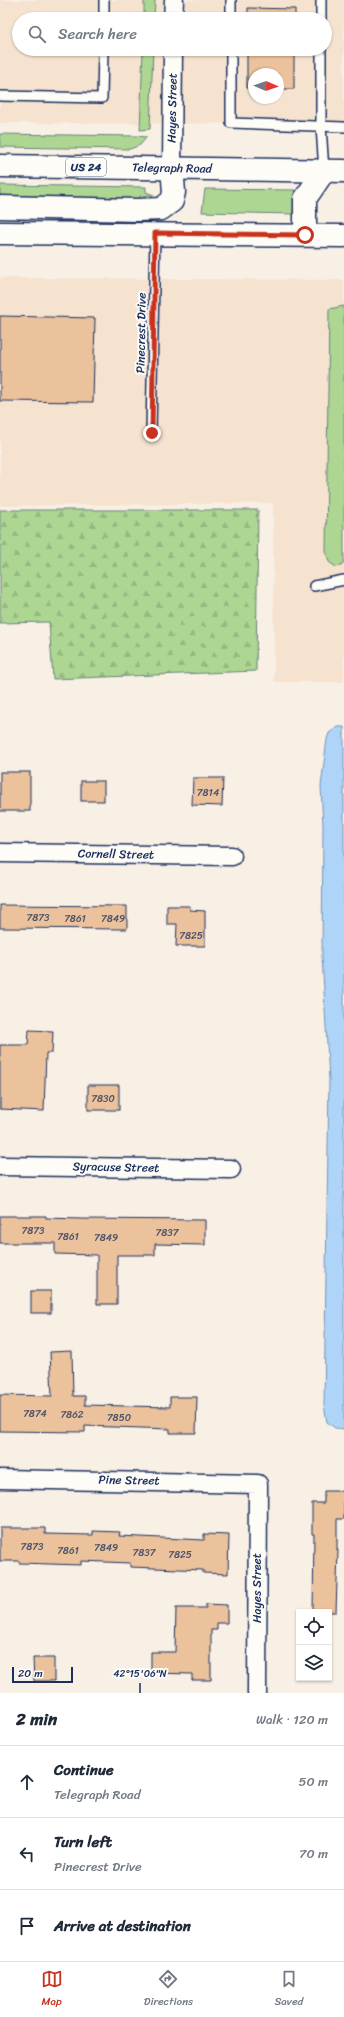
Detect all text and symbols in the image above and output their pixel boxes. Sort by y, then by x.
search box [12,12,332,56]
text: Search here [58,21,137,47]
icon: search [26,23,48,45]
north arrow [248,68,284,104]
street label: Hayes Street [160,73,184,143]
street label: Telegraph Road [132,156,213,180]
road number: US 24 [66,158,106,176]
route start [296,226,314,244]
street label: Pinecrest Drive [129,292,153,374]
route end [143,424,161,442]
house number: 7814 [197,784,219,802]
street label: Cornell Street [78,842,154,866]
house number: 7873 [27,909,50,927]
house number: 7861 [64,910,86,928]
house number: 7849 [101,910,125,928]
house number: 7825 [179,927,203,945]
house number: 7830 [91,1090,115,1108]
street label: Syracuse Street [72,1155,160,1179]
house number: 7873 [22,1222,45,1240]
house number: 7837 [156,1224,180,1242]
house number: 7861 [57,1228,79,1246]
house number: 7849 [94,1229,118,1247]
house number: 7874 [23,1405,47,1423]
house number: 7862 [60,1406,84,1424]
house number: 7850 [107,1409,131,1427]
street label: Pine Street [98,1468,160,1492]
house number: 7873 [21,1538,44,1556]
house number: 7849 [94,1539,118,1557]
house number: 7861 [57,1542,79,1560]
house number: 7837 [133,1544,157,1562]
house number: 7825 [168,1546,192,1564]
street label: Hayes Street [246,1553,268,1623]
map controls [296,1609,332,1681]
button: locate [296,1609,332,1645]
button: layers [296,1645,332,1681]
text: 20 m [18,1664,43,1683]
scale bar [12,1665,73,1684]
text: 42°15'06"N [113,1665,167,1683]
text: 2 min [16,1704,57,1734]
text: Walk · 120 m [256,1708,328,1731]
text: Continue [54,1757,114,1783]
text: 50 m [298,1770,328,1793]
icon: ahead [16,1771,38,1793]
text: Telegraph Road [54,1783,140,1806]
text: Turn left [54,1829,112,1855]
text: 70 m [299,1842,328,1865]
icon: left [16,1843,38,1865]
text: Pinecrest Drive [54,1855,142,1878]
text: Arrive at destination [54,1913,191,1939]
icon: arrive [16,1915,38,1937]
tab: Map [41,1968,63,2011]
tab: Directions [144,1968,193,2011]
tab: Saved [274,1968,303,2011]

